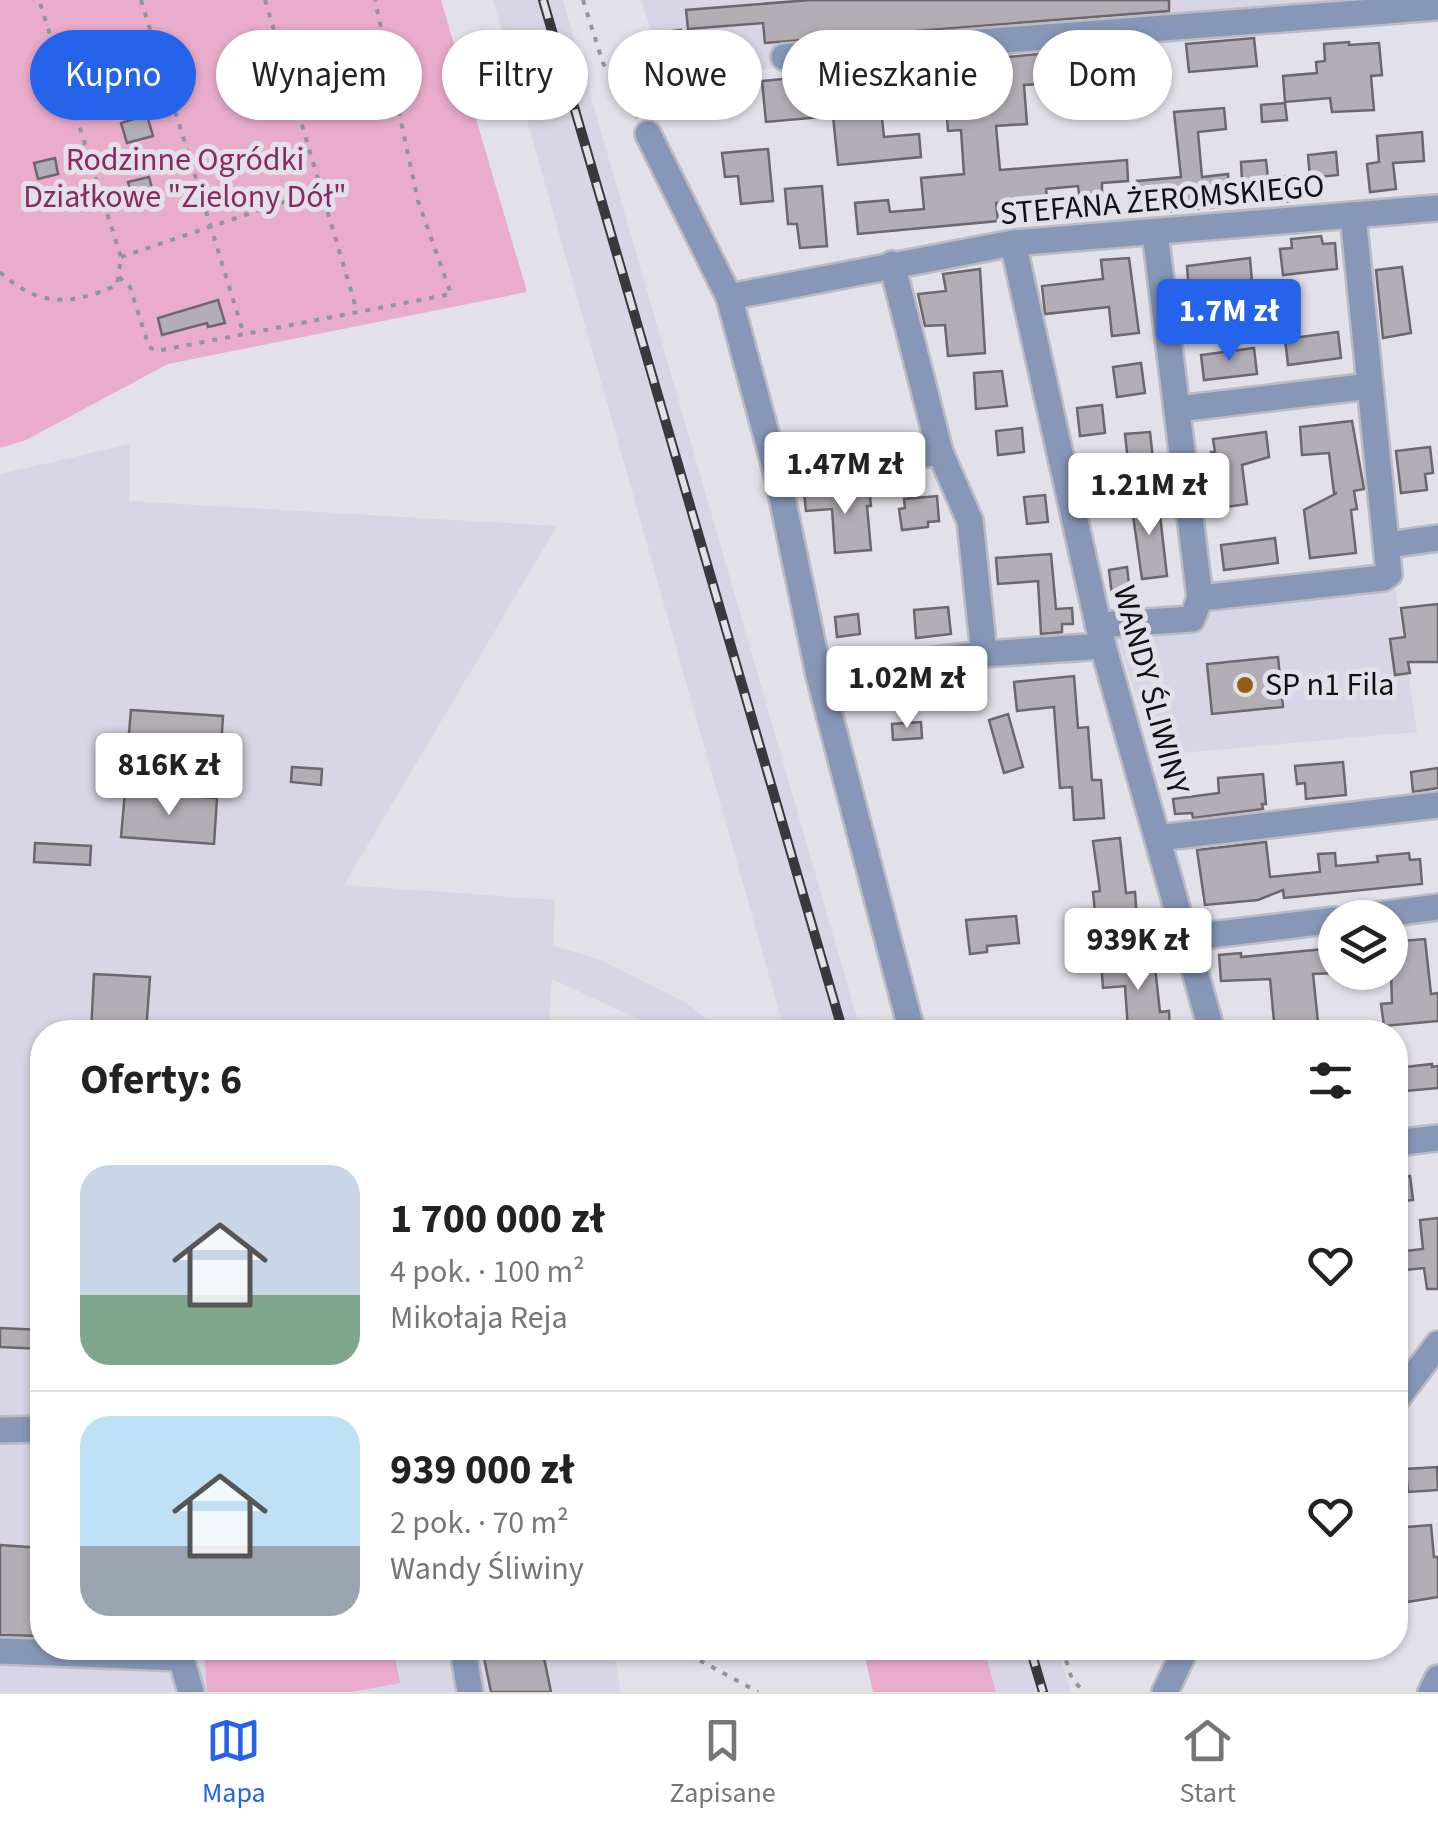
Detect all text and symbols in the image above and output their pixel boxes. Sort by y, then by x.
chip: Kupno [30,30,196,120]
chip: Wynajem [216,30,422,120]
chip: Filtry [442,30,588,120]
chip: Nowe [608,30,762,120]
chip: Mieszkanie [782,30,1013,120]
chip: Dom [1033,30,1172,120]
park label: Rodzinne Ogródki Działkowe "Zielony Dół" [23,137,347,220]
street label: STEFANA ŻEROMSKIEGO [998,163,1326,237]
pin: 1.7M zł [1137,279,1321,364]
text: 1.7M zł [1179,288,1279,334]
pin: 1.47M zł [742,432,948,517]
text: 1.47M zł [786,441,904,487]
pin: 1.21M zł [1046,453,1252,538]
text: 1.21M zł [1090,462,1208,508]
street label: WANDY ŚLIWINY [1101,580,1201,800]
pin: 1.02M zł [804,646,1010,731]
text: 1.02M zł [848,655,966,701]
place label: SP n1 Fila [1265,662,1394,708]
marker: SP n1 Fila [1234,674,1256,696]
pin: 816K zł [77,733,261,818]
text: 816K zł [118,742,220,788]
map controls [1318,900,1408,990]
button: layers [1318,900,1408,990]
pin: 939K zł [1046,908,1230,993]
text: 939K zł [1087,917,1189,963]
text: Oferty: 6 [80,1050,242,1110]
icon: filters [1303,1053,1358,1108]
text: 1 700 000 zł [390,1189,605,1249]
icon: home [160,1205,280,1325]
icon: heart [1303,1238,1358,1293]
text: 4 pok. · 100 m² [390,1249,585,1295]
text: Mikołaja Reja [390,1295,568,1341]
text: 939 000 zł [390,1440,574,1500]
icon: home [160,1456,280,1576]
icon: heart [1303,1489,1358,1544]
text: 2 pok. · 70 m² [390,1500,569,1546]
text: Wandy Śliwiny [390,1546,584,1592]
tab: Mapa [202,1713,266,1813]
tab: Zapisane [670,1713,776,1813]
tab: Start [1180,1713,1236,1813]

